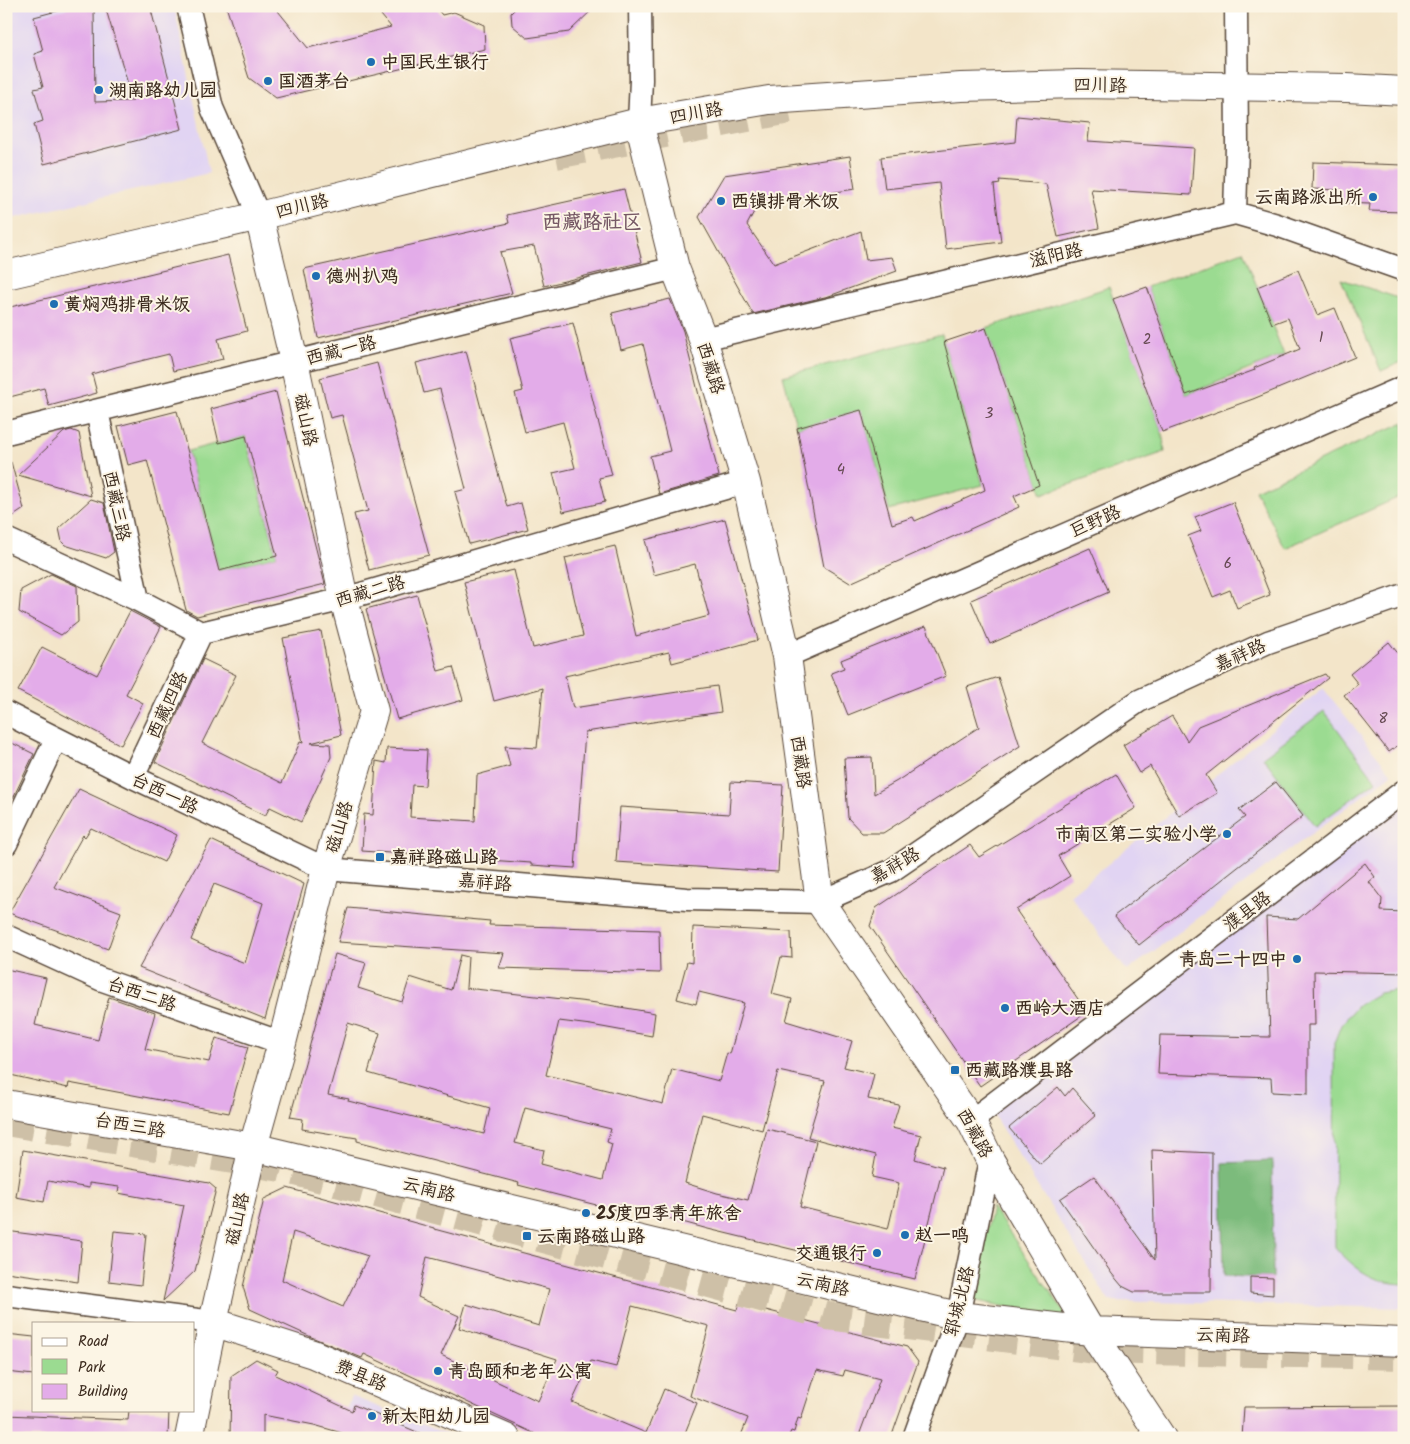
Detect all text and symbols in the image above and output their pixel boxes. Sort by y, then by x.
place label: 中国民生银行 [381,49,489,78]
marker: 中国民生银行 [365,56,377,68]
place label: 国酒茅台 [278,68,350,97]
street label: 四川路 [1073,72,1127,101]
marker: 国酒茅台 [262,75,274,87]
place label: 湖南路幼儿园 [109,77,217,106]
marker: 湖南路幼儿园 [93,84,105,96]
street label: 四川路 [667,96,725,133]
place label: 云南路派出所 [1255,184,1363,213]
street label: 四川路 [273,187,332,228]
place label: 西镇排骨米饭 [731,188,839,217]
marker: 云南路派出所 [1367,191,1379,203]
marker: 西镇排骨米饭 [715,195,727,207]
district label: 西藏路社区 [542,207,642,239]
street label: 滋阳路 [1027,236,1086,277]
place label: 德州扒鸡 [326,263,398,292]
marker: 德州扒鸡 [310,270,322,282]
place label: 黄焖鸡排骨米饭 [64,291,190,320]
marker: 黄焖鸡排骨米饭 [48,298,60,310]
house number: 1 [1319,326,1324,350]
house number: 2 [1143,328,1151,352]
street label: 西藏一路 [303,329,380,374]
street label: 西藏路 [688,338,731,398]
street label: 磁山路 [285,391,324,450]
house number: 3 [985,402,994,426]
house number: 4 [837,458,845,482]
street label: 西藏三路 [94,468,137,545]
street label: 巨野路 [1065,498,1126,547]
house number: 6 [1224,552,1232,576]
street label: 西藏二路 [332,569,409,616]
street label: 嘉祥路 [1210,632,1271,681]
street label: 西藏四路 [140,667,197,744]
house number: 8 [1378,707,1388,731]
street label: 西藏路 [781,733,818,791]
street label: 台西一路 [126,766,203,823]
street label: 磁山路 [319,797,362,857]
place label: 市南区第二实验小学 [1055,821,1217,850]
marker: 市南区第二实验小学 [1221,828,1233,840]
street label: 嘉祥路 [865,840,926,892]
place label: 嘉祥路磁山路 [390,844,498,873]
marker: 嘉祥路磁山路 [374,851,386,863]
street label: 嘉祥路 [457,867,513,900]
street label: 濮县路 [1218,884,1278,940]
place label: 青岛二十四中 [1179,946,1287,975]
marker: 青岛二十四中 [1291,953,1303,965]
street label: 台西二路 [103,970,180,1021]
place label: 西岭大酒店 [1015,995,1105,1024]
marker: 西岭大酒店 [999,1002,1011,1014]
place label: 西藏路濮县路 [965,1057,1073,1086]
marker: 西藏路濮县路 [949,1064,961,1076]
street label: 西藏路 [948,1103,999,1164]
street label: 台西三路 [92,1106,168,1147]
street label: 云南路 [399,1170,458,1211]
street label: 磁山路 [218,1190,259,1249]
place label: 25度四季青年旅舍 [596,1200,742,1229]
marker: 25度四季青年旅舍 [580,1207,592,1219]
place label: 赵一鸣 [915,1222,969,1251]
place label: 云南路磁山路 [537,1223,645,1252]
marker: 赵一鸣 [899,1229,911,1241]
marker: 云南路磁山路 [521,1230,533,1242]
place label: 交通银行 [795,1240,867,1269]
marker: 交通银行 [871,1247,883,1259]
street label: 郓城北路 [938,1263,983,1340]
street label: 云南路 [793,1265,852,1306]
street label: 云南路 [1195,1321,1250,1352]
legend [32,1322,195,1412]
text: Road [78,1330,109,1354]
street label: 费县路 [330,1352,391,1400]
text: Park [78,1356,106,1380]
place label: 青岛颐和老年公寓 [448,1358,592,1387]
marker: 青岛颐和老年公寓 [432,1365,444,1377]
text: Building [78,1380,128,1404]
place label: 新太阳幼儿园 [382,1403,490,1432]
marker: 新太阳幼儿园 [366,1410,378,1422]

